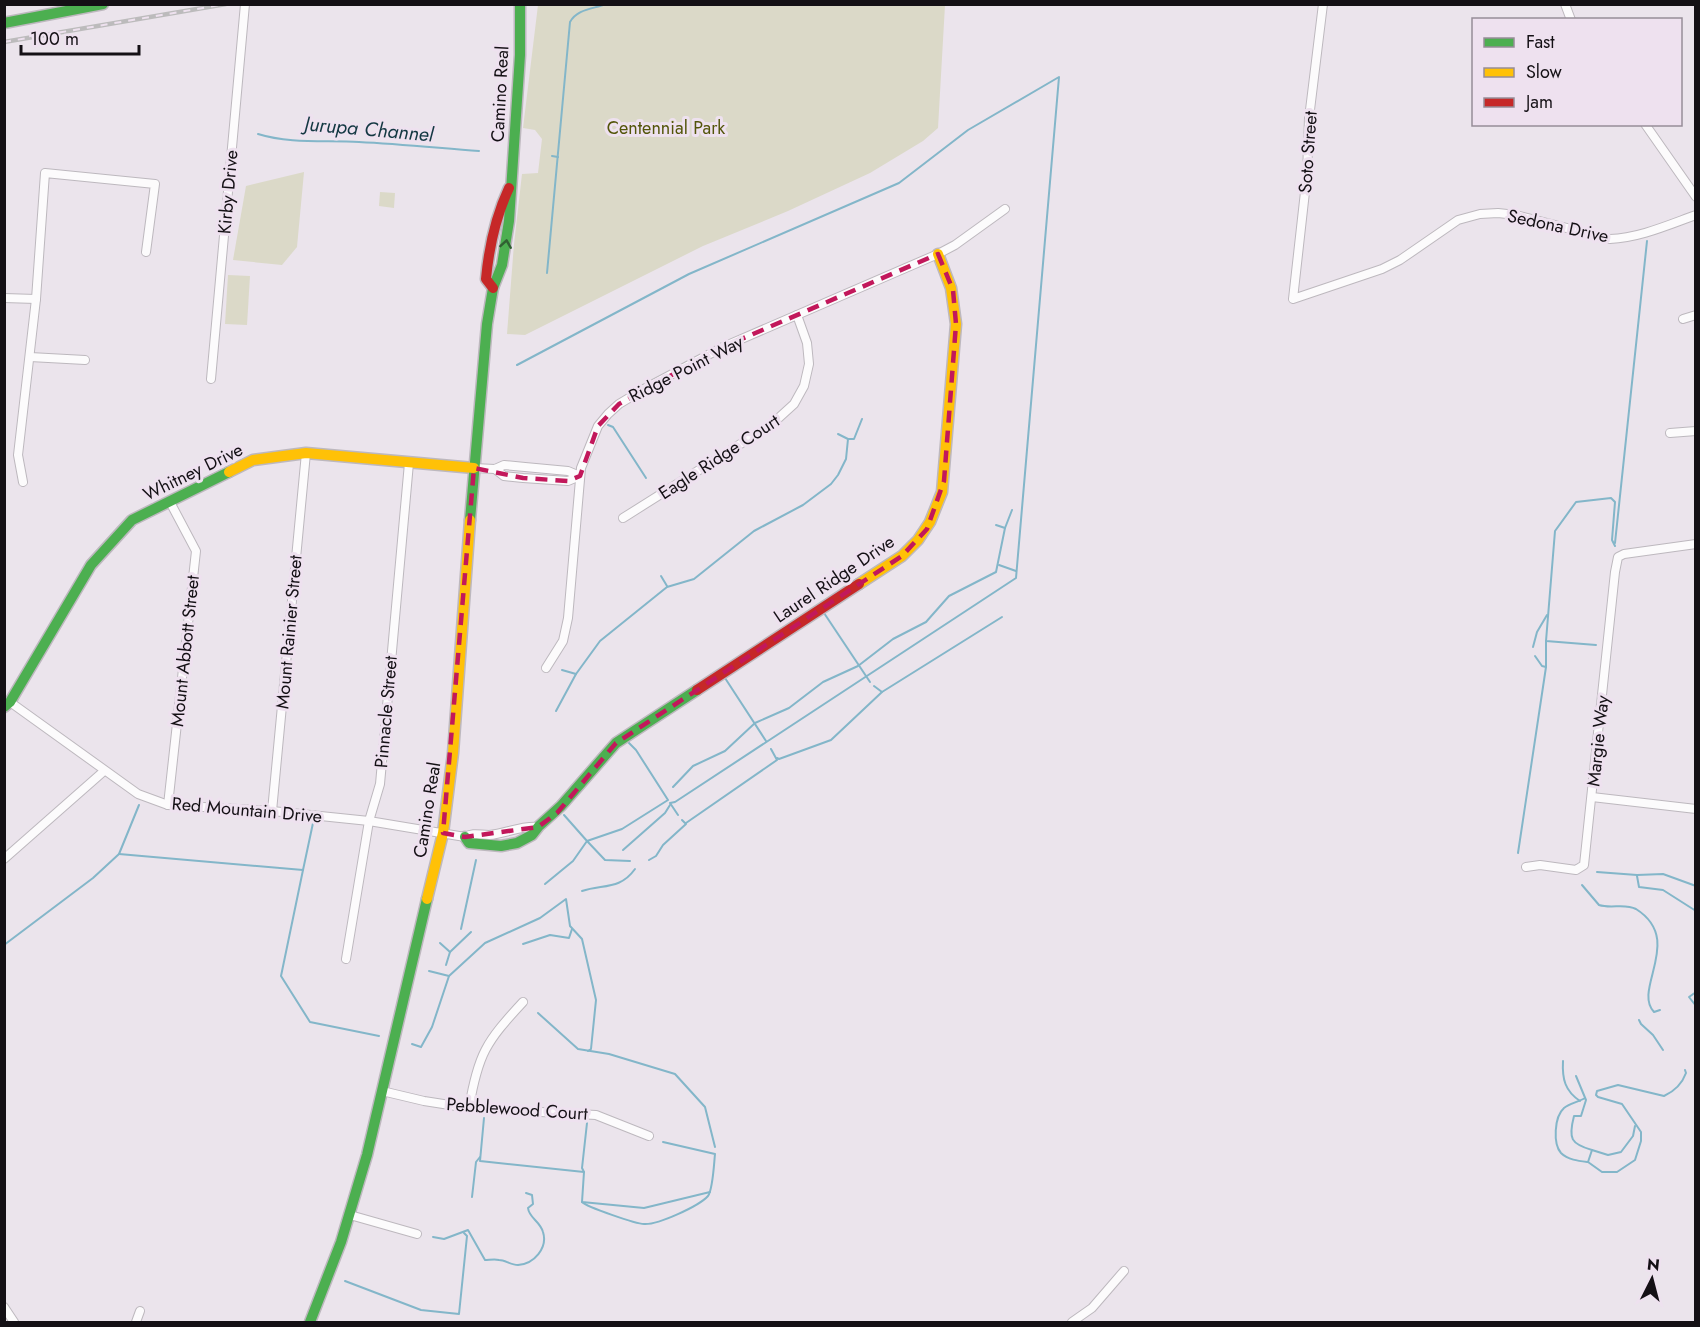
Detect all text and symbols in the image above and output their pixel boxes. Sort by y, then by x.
scale bar [21,18,140,56]
legend [1472,18,1682,126]
text: 100 m [30,26,79,52]
text: Fast [1526,29,1555,55]
street label: Camino Real [484,45,516,143]
text: Slow [1526,59,1563,85]
text: Jam [1524,89,1553,115]
water label: Jurupa Channel [299,109,436,150]
street label: Soto Street [1292,109,1324,194]
park label: Centennial Park [607,115,725,141]
street label: Kirby Drive [211,149,245,235]
street label: Sedona Drive [1505,203,1611,249]
one-way arrow [499,240,511,249]
street label: Ridge Point Way [624,329,748,409]
street label: Eagle Ridge Court [653,408,785,506]
street label: Whitney Drive [139,437,247,507]
street label: Laurel Ridge Drive [768,529,900,629]
street label: Mount Rainier Street [269,553,309,710]
street label: Mount Abbott Street [164,573,206,728]
street label: Pinnacle Street [368,654,404,769]
street label: Margie Way [1580,694,1616,788]
street label: Camino Real [407,760,447,860]
street label: Red Mountain Drive [171,790,323,830]
street label: Pebblewood Court [445,1091,589,1127]
north arrow [1622,1249,1682,1309]
text: N [1646,1252,1661,1277]

